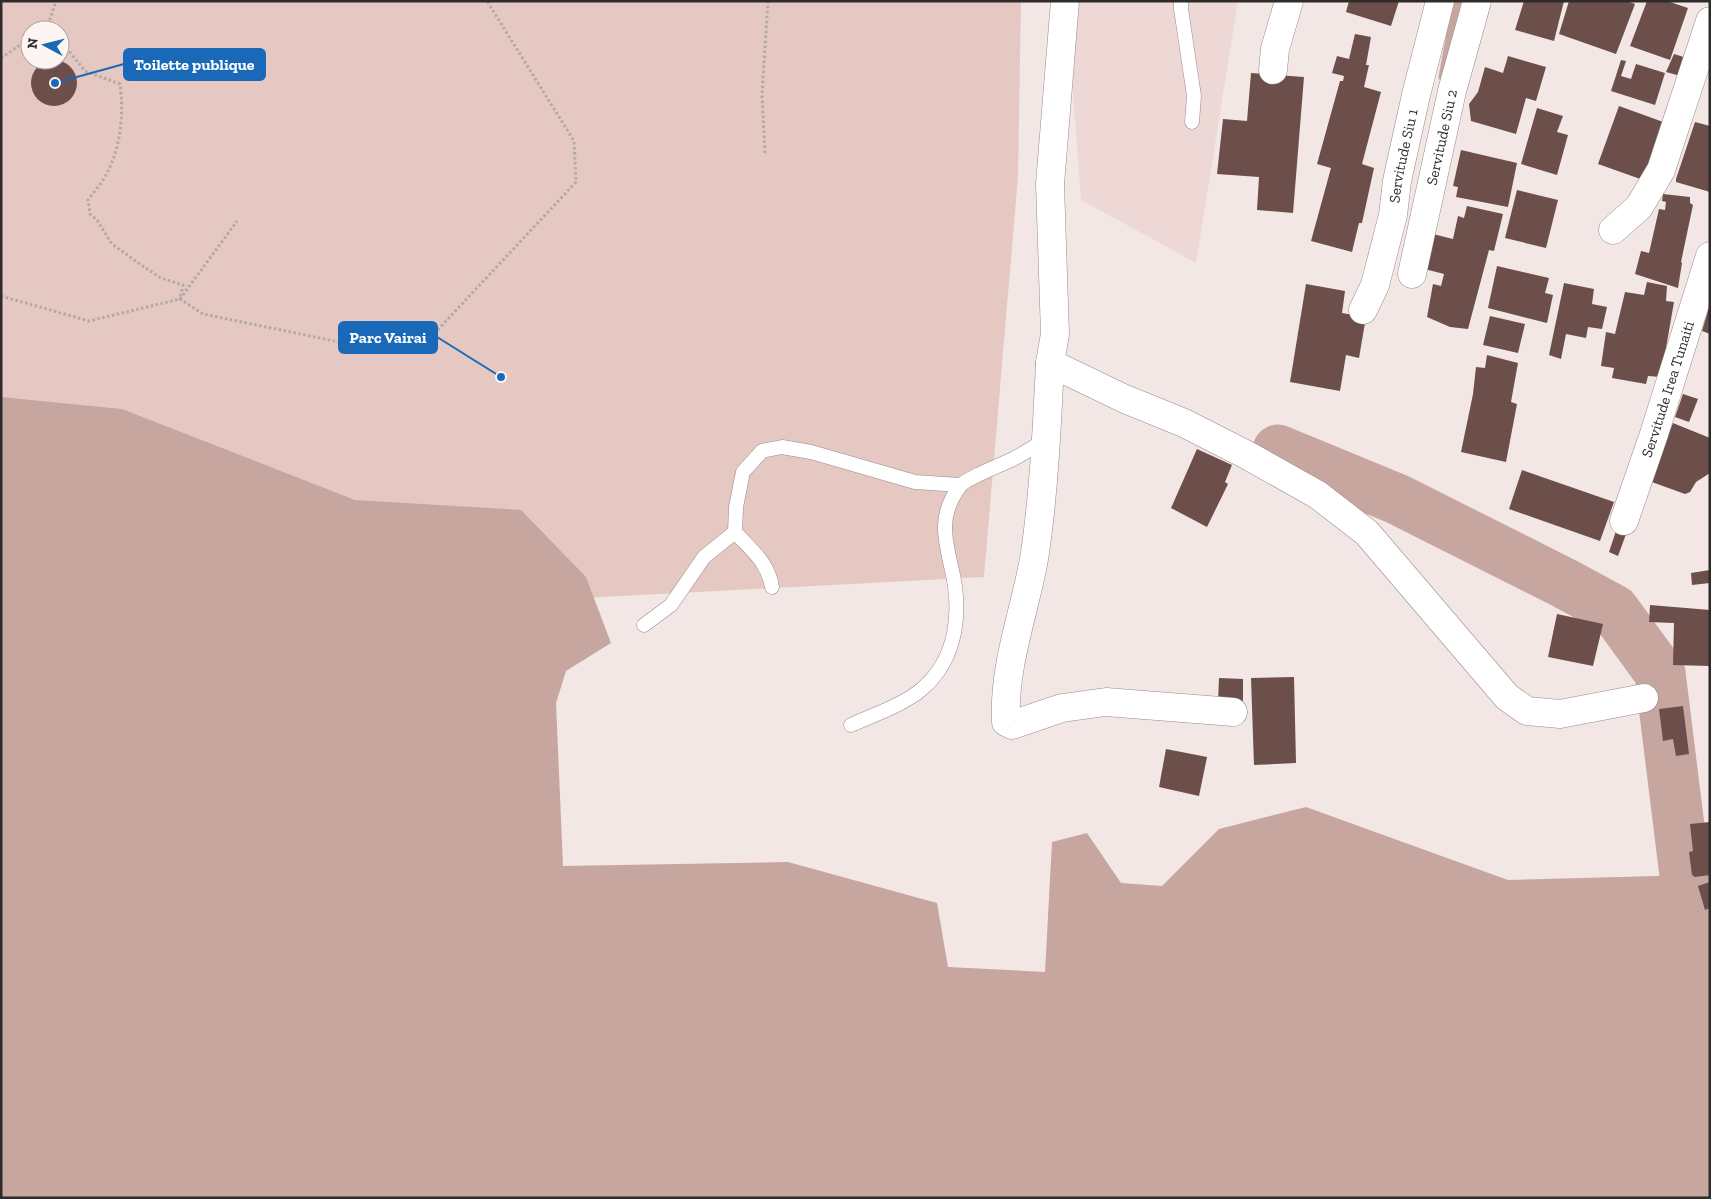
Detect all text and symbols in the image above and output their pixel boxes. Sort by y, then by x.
north arrow [20,20,70,70]
text: N [24,37,42,50]
callout: Toilette publique [124,49,265,80]
text: Toilette publique [133,55,255,74]
street label: Servitude Siu 2 [1423,87,1461,187]
street label: Servitude Siu 1 [1385,107,1422,204]
street label: Servitude Irea Tunaiti [1638,319,1698,460]
callout: Parc Vairai [339,322,437,353]
text: Parc Vairai [349,328,427,347]

